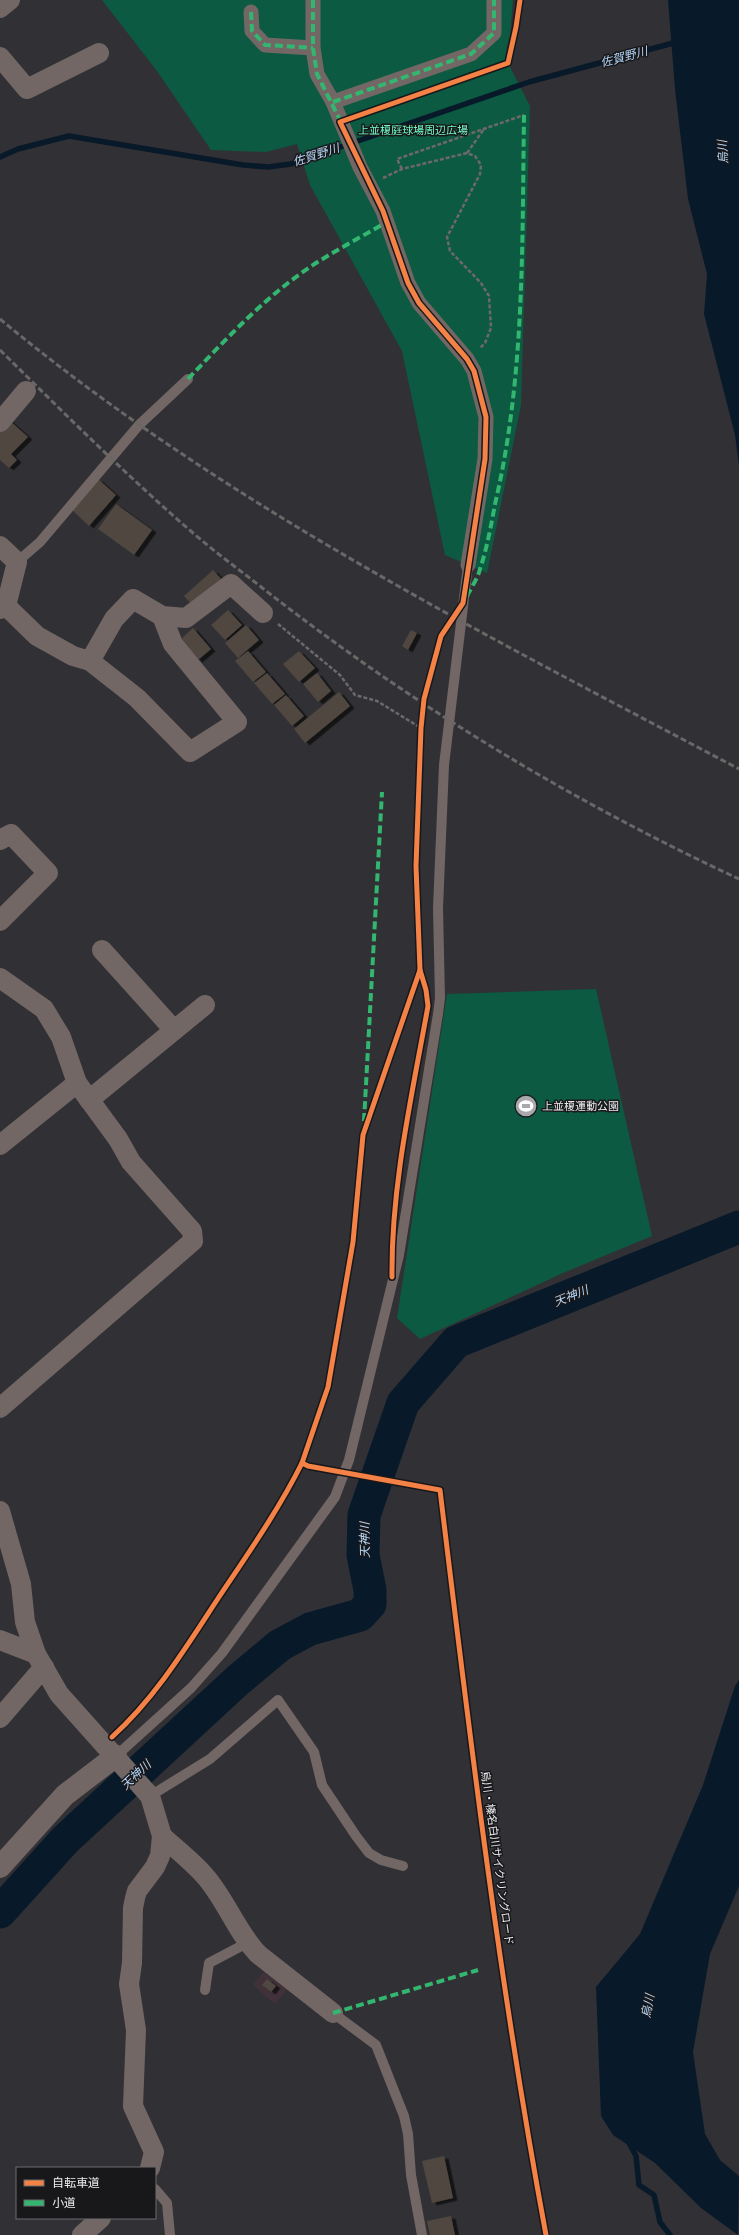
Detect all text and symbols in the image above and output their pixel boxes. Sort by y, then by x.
water label: 佐賀野川 [599,44,651,70]
park label: 上並榎庭球場周辺広場 [358,124,468,137]
water label: 烏川 [715,138,731,164]
water label: 佐賀野川 [291,140,343,169]
sports icon: 上並榎運動公園 [513,1093,539,1119]
place label: 上並榎運動公園 [542,1100,619,1113]
water label: 天神川 [552,1282,592,1309]
water label: 天神川 [358,1520,372,1558]
water label: 天神川 [118,1756,155,1792]
street label: 烏川・榛名白川サイクリングロード [478,1770,516,1946]
water label: 烏川 [639,1991,657,2019]
legend [16,2167,156,2219]
text: 自転車道 [52,2176,100,2190]
text: 小道 [52,2196,76,2210]

